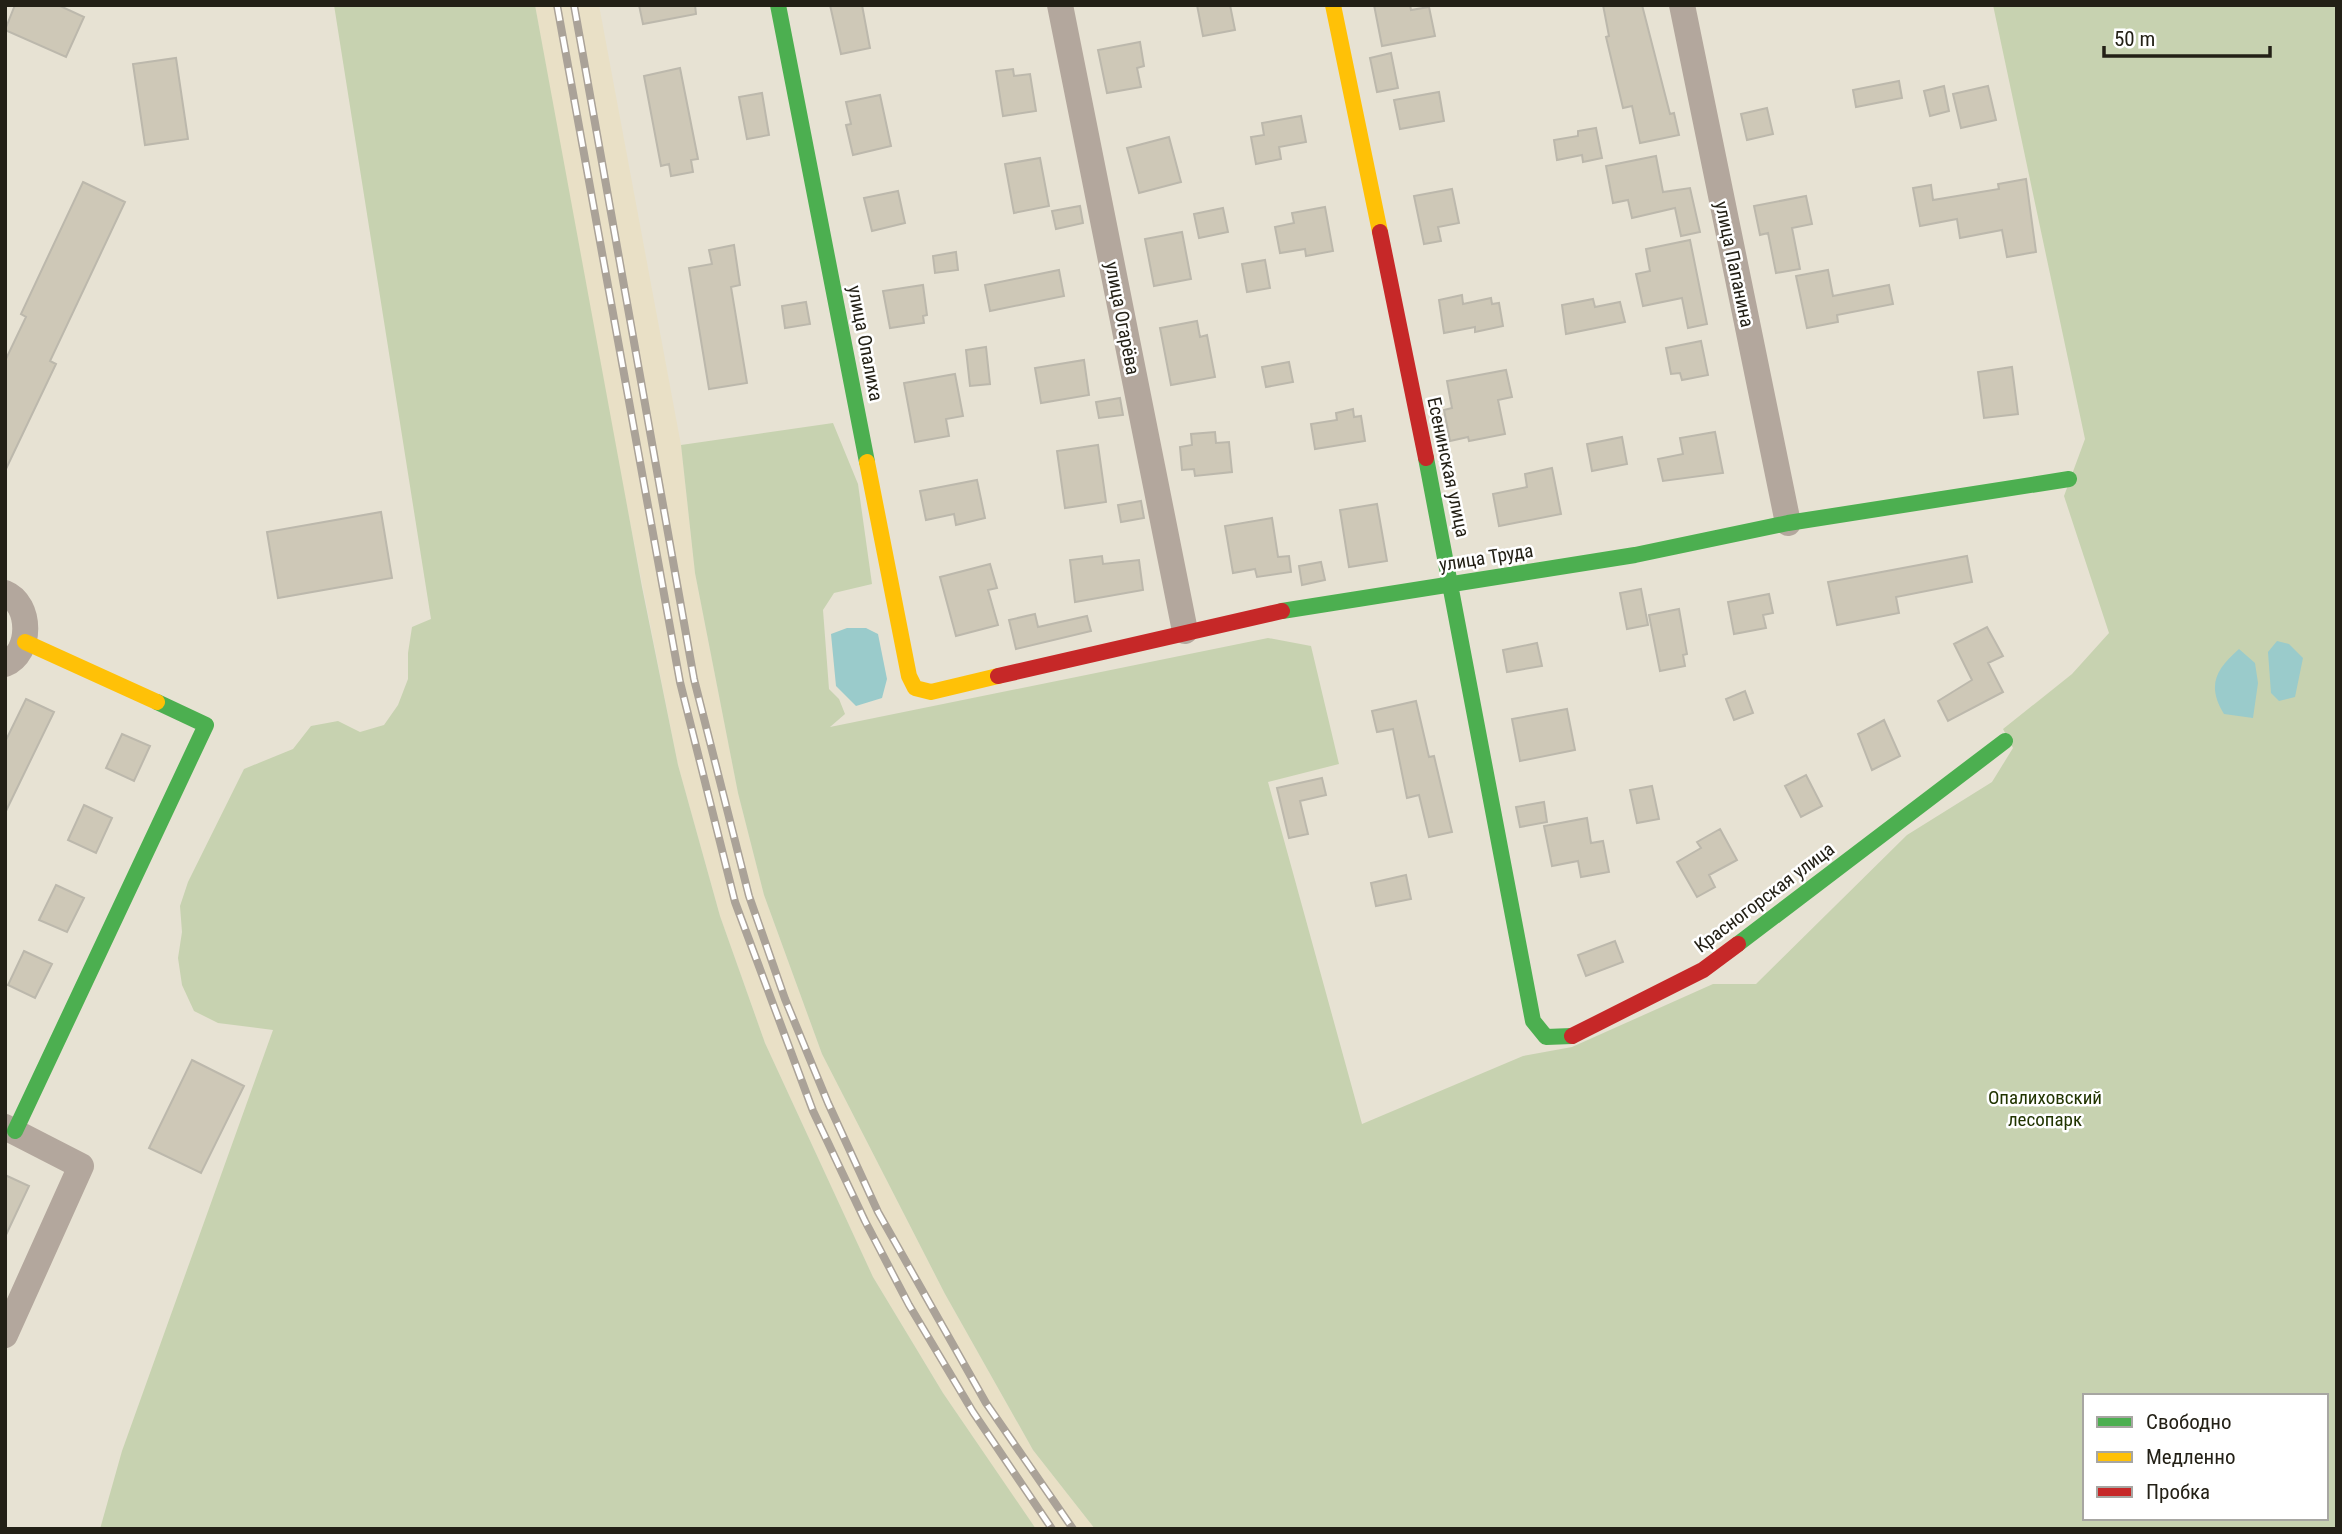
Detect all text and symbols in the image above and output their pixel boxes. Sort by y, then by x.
scale bar [2104,14,2270,58]
text: 50 m [2114,27,2155,51]
street label: улица Папанина [1710,199,1759,329]
street label: улица Огарёва [1100,260,1145,377]
street label: улица Опалиха [843,283,888,403]
street label: Есенинская улица [1422,395,1475,539]
street label: улица Труда [1437,539,1535,576]
street label: Красногорская улица [1690,837,1839,957]
park label: Опалиховский лесопарк [1988,1086,2102,1131]
legend [2083,1394,2328,1520]
text: Свободно [2146,1410,2232,1434]
text: Медленно [2146,1445,2235,1469]
text: Пробка [2146,1480,2210,1504]

